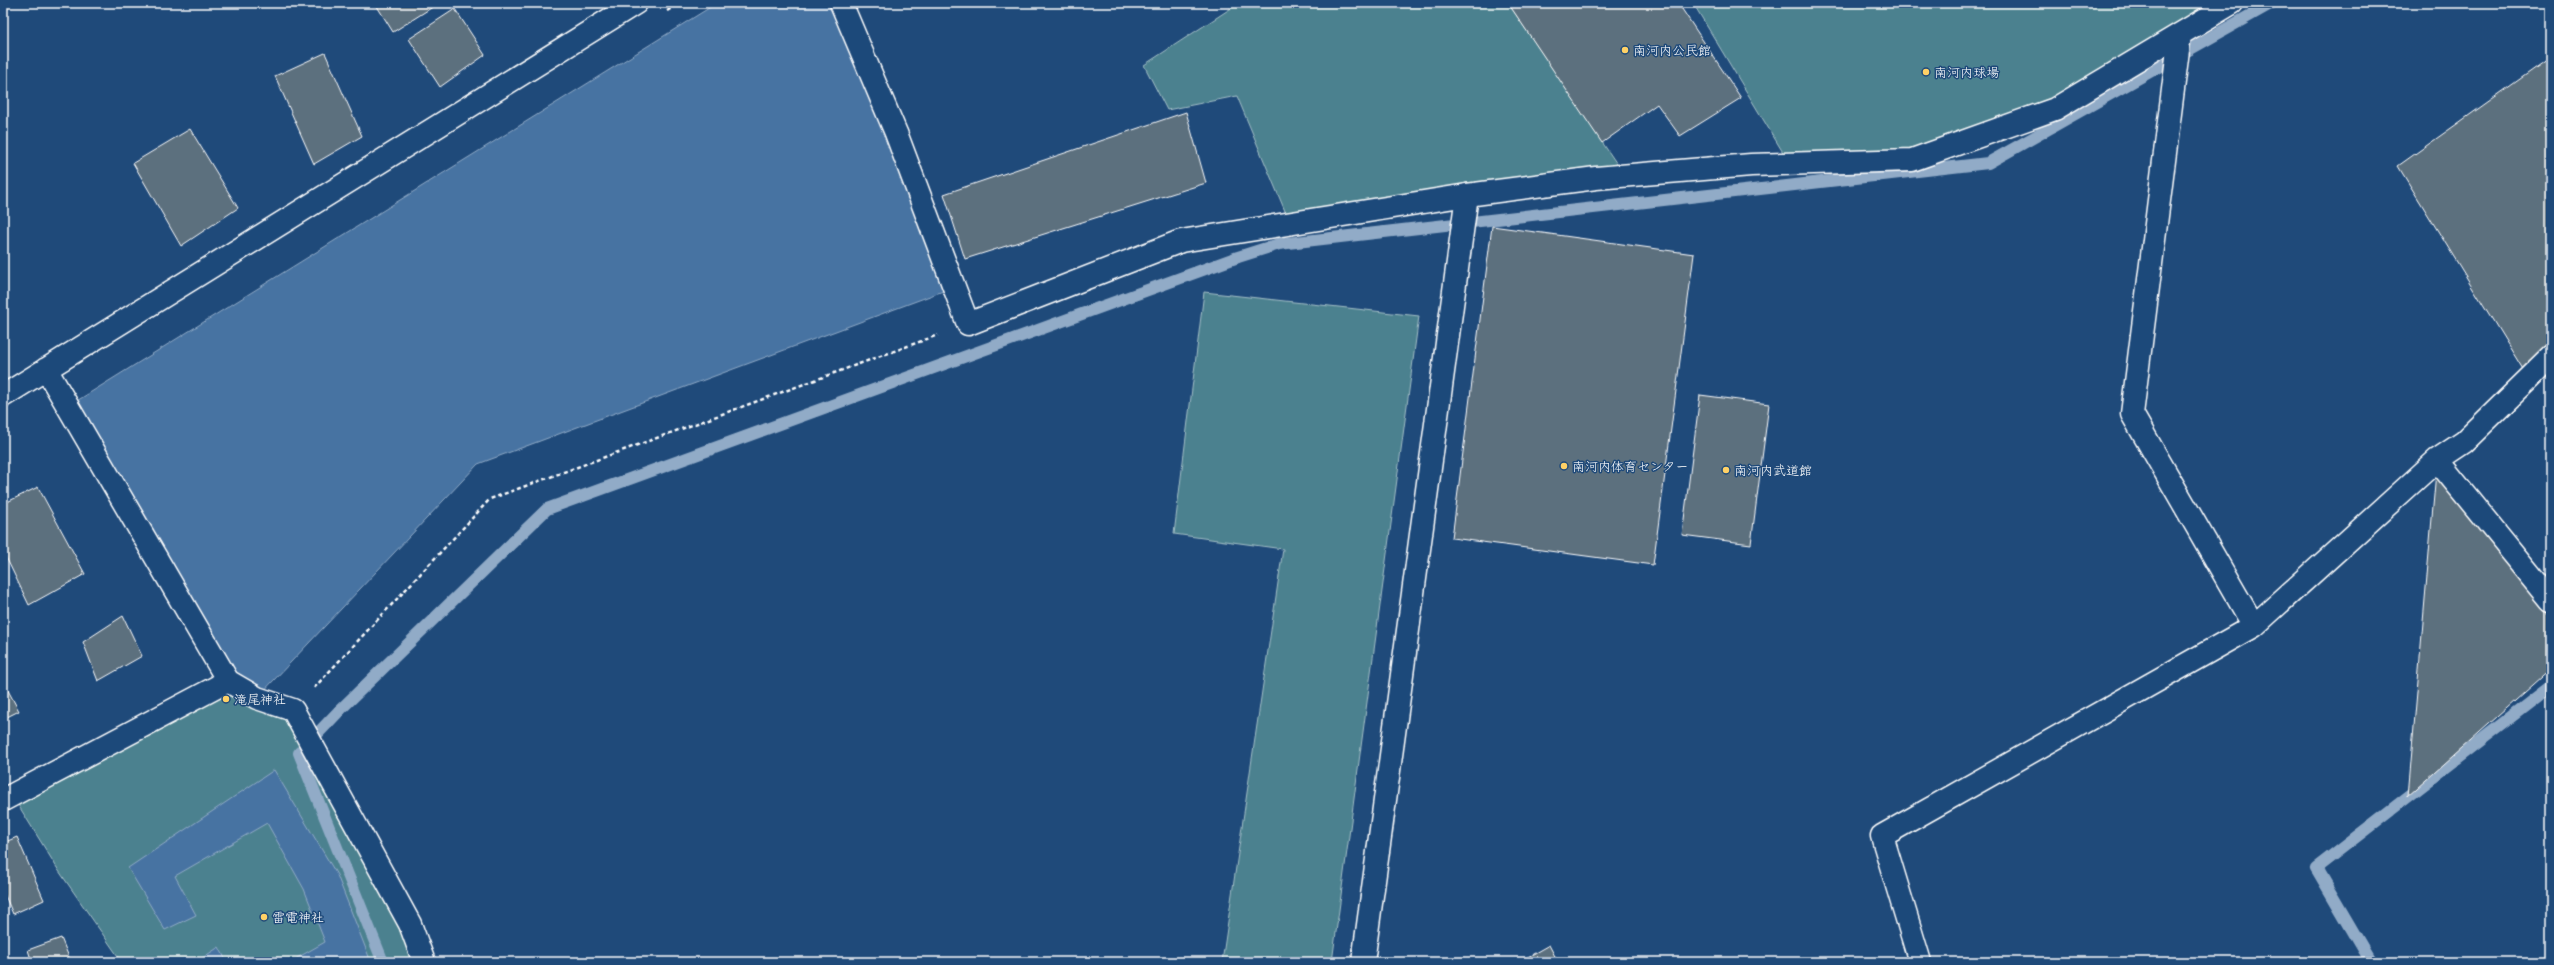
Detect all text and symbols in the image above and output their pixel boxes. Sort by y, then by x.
place label: 南河内公民館 [1633,43,1711,58]
marker: 南河内公民館 [1620,45,1630,55]
place label: 南河内球場 [1934,65,1999,80]
marker: 南河内球場 [1921,67,1931,77]
place label: 南河内体育センター [1572,459,1688,474]
marker: 南河内体育センター [1559,461,1569,471]
place label: 南河内武道館 [1734,463,1812,478]
marker: 南河内武道館 [1721,465,1731,475]
place label: 滝尾神社 [234,692,286,707]
marker: 滝尾神社 [221,694,231,704]
place label: 雷電神社 [272,910,324,925]
marker: 雷電神社 [259,912,269,922]

